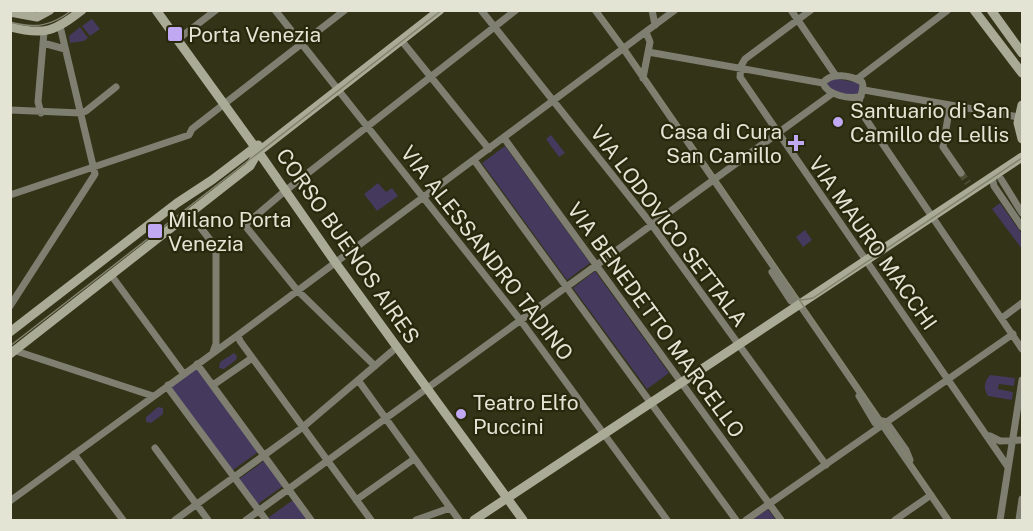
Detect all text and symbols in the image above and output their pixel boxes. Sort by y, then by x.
place label: Porta Venezia [188,22,321,47]
marker: Porta Venezia [166,25,184,43]
place label: Santuario di San Camillo de Lellis [850,98,1010,147]
marker: Santuario di San Camillo de Lellis [831,115,845,129]
place label: Casa di Cura San Camillo [660,119,782,168]
street label: VIA LODOVICO SETTALA [585,121,753,331]
marker: Casa di Cura San Camillo [787,134,805,152]
street label: VIA ALESSANDRO TADINO [395,141,579,365]
street label: CORSO BUENOS AIRES [271,144,425,348]
street label: VIA MAURO MACCHI [804,152,942,334]
street label: VIA BENEDETTO MARCELLO [562,198,750,442]
place label: Milano Porta Venezia [168,207,291,256]
marker: Milano Porta Venezia [146,222,164,240]
place label: Teatro Elfo Puccini [473,390,579,439]
marker: Teatro Elfo Puccini [454,407,468,421]

